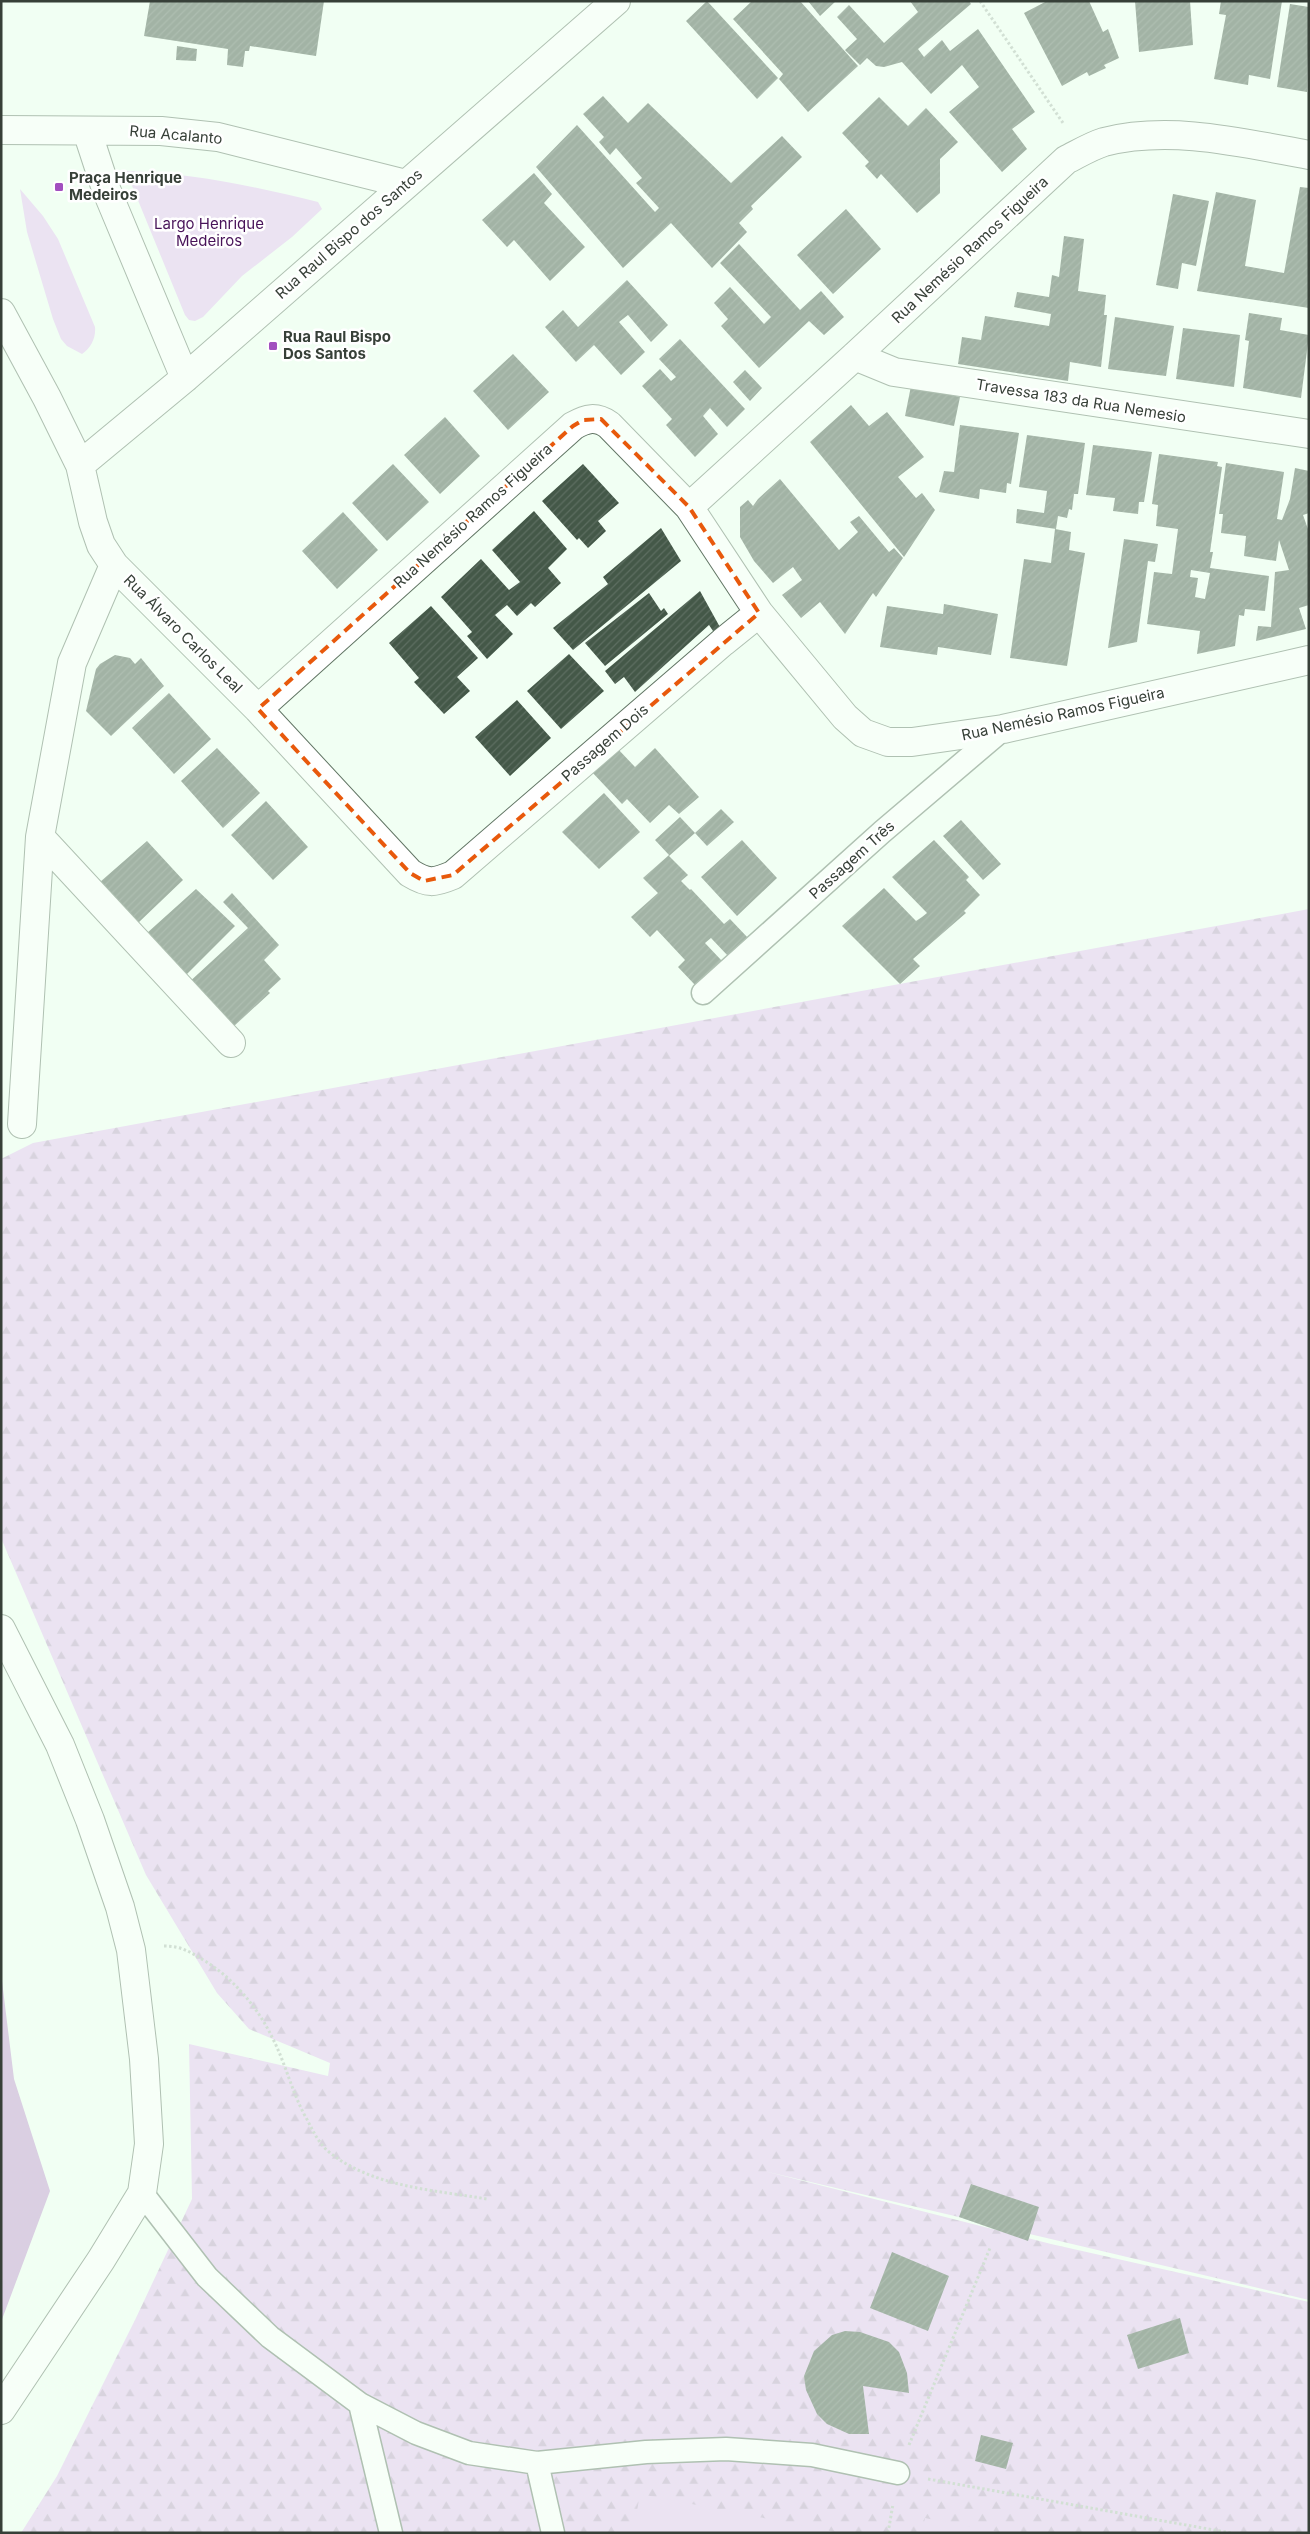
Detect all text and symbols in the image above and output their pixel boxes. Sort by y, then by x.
street label: Rua Acalanto [129,121,223,148]
street label: Rua Raul Bispo dos Santos [271,165,426,303]
place label: Praça Henrique Medeiros [69,168,182,204]
street label: Rua Nemésio Ramos Figueira [887,172,1052,327]
marker: Praça Henrique Medeiros [53,181,65,193]
park label: Largo Henrique Medeiros [154,214,264,250]
place label: Rua Raul Bispo Dos Santos [283,327,391,363]
marker: Rua Raul Bispo Dos Santos [267,340,279,352]
street label: Travessa 183 da Rua Nemesio [975,375,1187,427]
street label: Rua Nemésio Ramos Figueira [389,439,556,592]
street label: Rua Álvaro Carlos Leal [120,570,247,697]
street label: Rua Nemésio Ramos Figueira [960,683,1166,744]
street label: Passagem Dois [557,700,652,786]
street label: Passagem Três [805,816,898,903]

